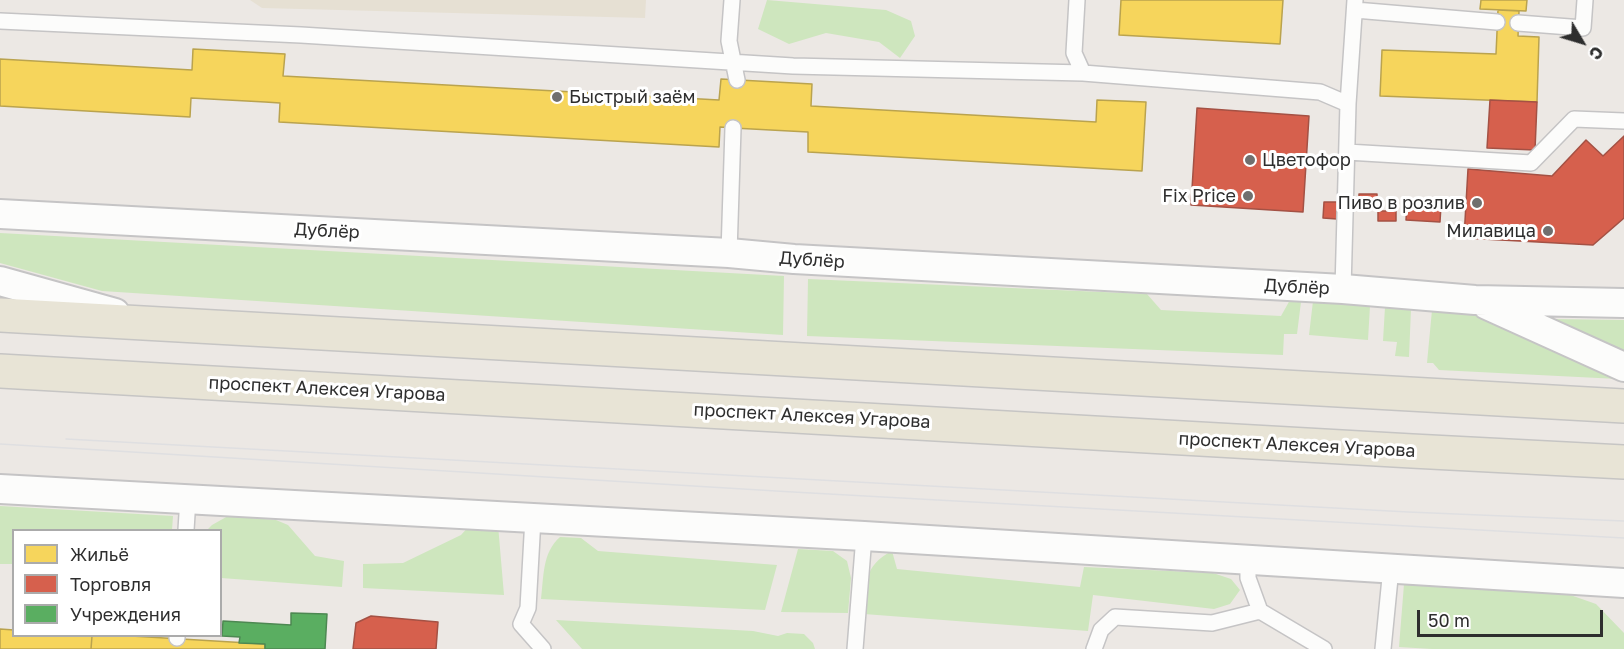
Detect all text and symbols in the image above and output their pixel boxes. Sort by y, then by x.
north arrow [1552,12,1612,72]
text: С [1585,42,1608,64]
place label: Быстрый заём [569,86,695,108]
marker: Быстрый заём [550,90,564,104]
place label: Цветофор [1262,149,1351,171]
marker: Цветофор [1243,153,1257,167]
place label: Fix Price [1162,185,1236,207]
marker: Fix Price [1241,189,1255,203]
place label: Пиво в розлив [1337,192,1465,214]
marker: Пиво в розлив [1470,196,1484,210]
street label: Дублёр [294,219,360,243]
place label: Милавица [1446,220,1536,242]
marker: Милавица [1541,224,1555,238]
street label: Дублёр [779,247,845,273]
street label: Дублёр [1264,275,1330,299]
street label: проспект Алексея Угарова [208,372,446,406]
street label: проспект Алексея Угарова [693,399,931,433]
street label: проспект Алексея Угарова [1178,428,1416,462]
legend [12,529,222,637]
text: Жильё [70,543,129,565]
text: Торговля [70,573,151,595]
scale bar [1420,598,1606,636]
text: Учреждения [70,603,181,625]
text: 50 m [1428,609,1470,631]

